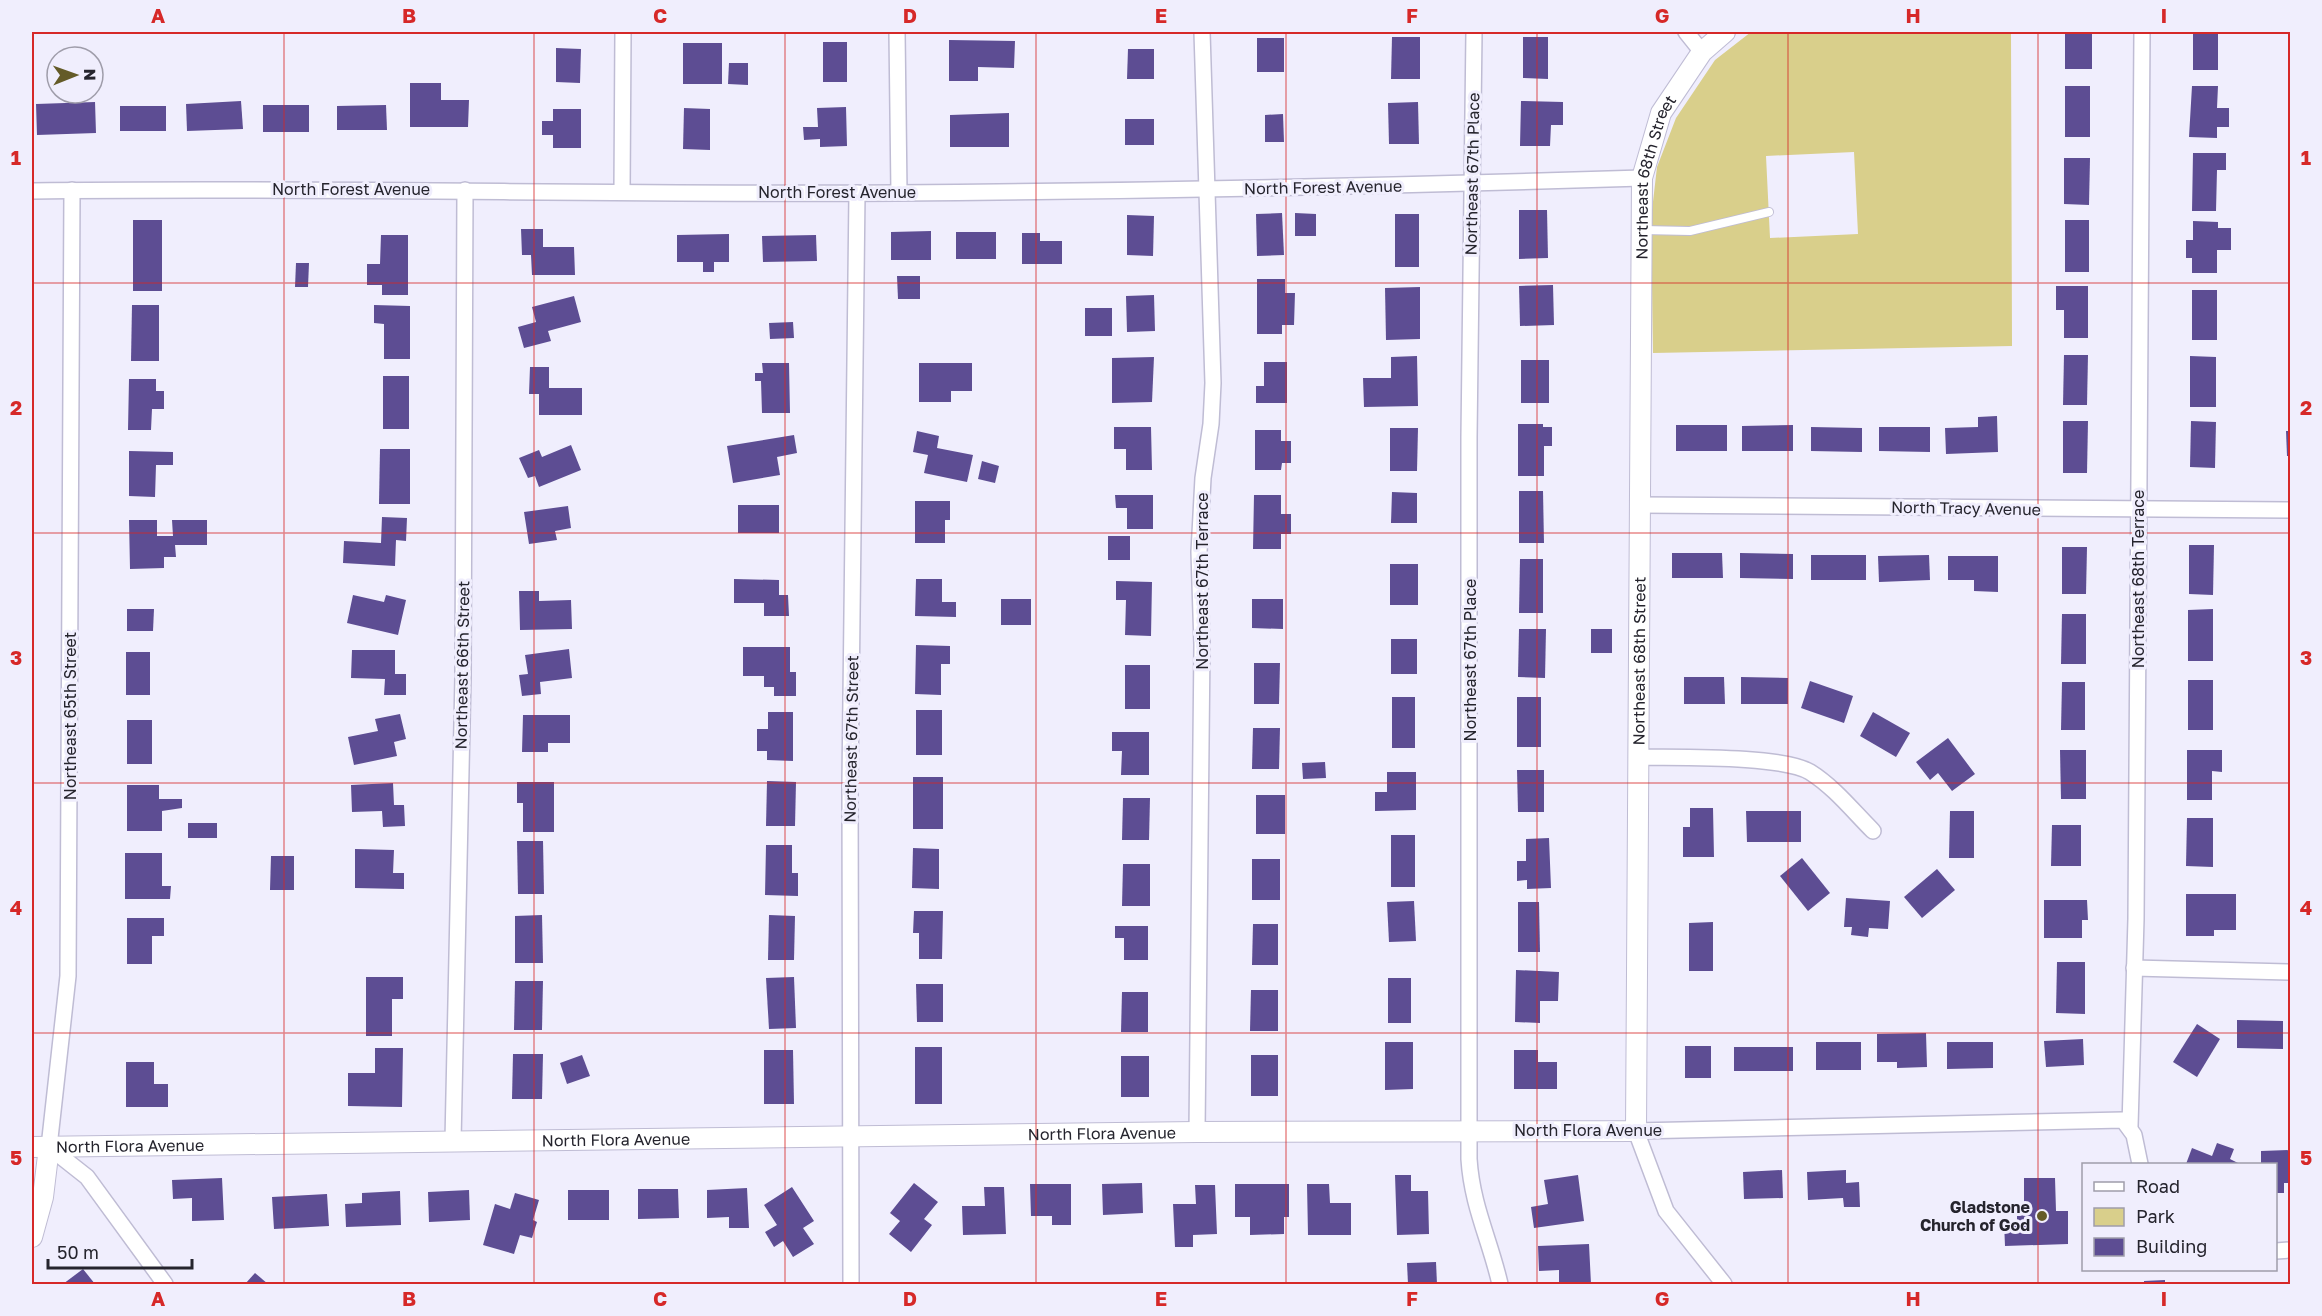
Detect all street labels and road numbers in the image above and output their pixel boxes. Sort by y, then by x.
street label: Northeast 68th Street [1631,91,1680,260]
street label: Northeast 67th Place [1461,92,1483,256]
street label: North Forest Avenue [1244,176,1402,198]
street label: North Forest Avenue [272,179,430,199]
street label: North Forest Avenue [758,182,916,202]
street label: Northeast 68th Terrace [2128,490,2148,668]
street label: Northeast 67th Terrace [1192,492,1212,670]
street label: North Tracy Avenue [1891,497,2041,519]
street label: Northeast 68th Street [1628,577,1649,746]
street label: Northeast 67th Place [1460,579,1480,741]
street label: Northeast 66th Street [451,580,473,750]
street label: Northeast 65th Street [60,632,80,800]
street label: Northeast 67th Street [840,655,862,823]
street label: North Flora Avenue [1514,1120,1662,1140]
street label: North Flora Avenue [1028,1122,1176,1144]
street label: North Flora Avenue [542,1129,690,1150]
street label: North Flora Avenue [56,1135,204,1157]

